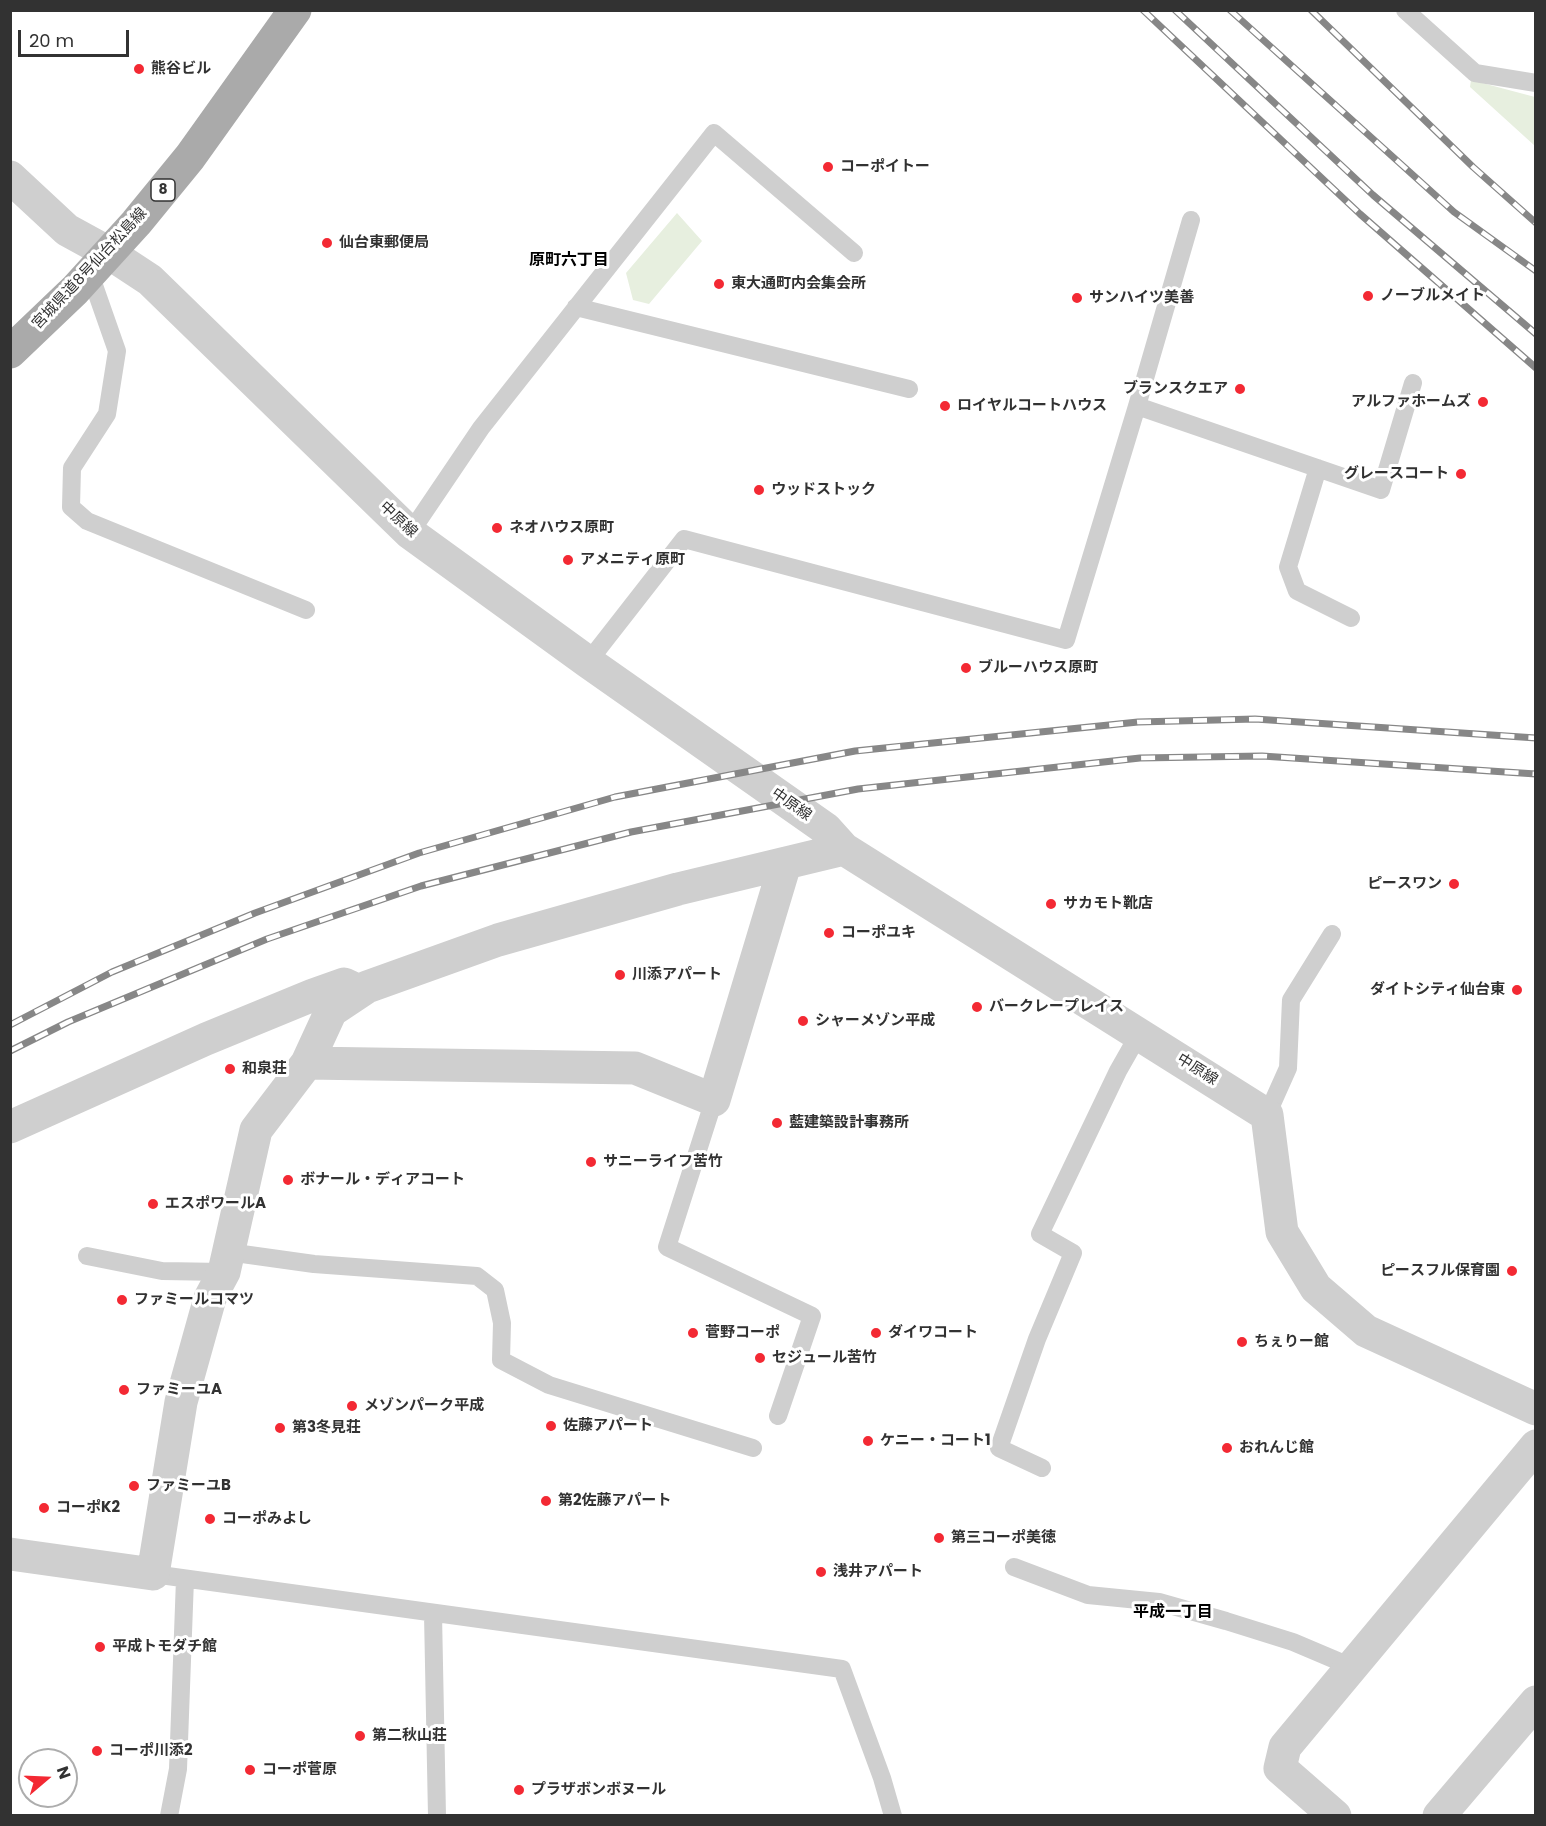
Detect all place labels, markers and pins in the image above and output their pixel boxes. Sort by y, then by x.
place label: 熊谷ビル [151,60,211,78]
marker: 熊谷ビル [132,62,146,76]
place label: コーポイトー [840,158,930,176]
marker: コーポイトー [821,160,835,174]
place label: 仙台東郵便局 [339,234,429,252]
marker: 仙台東郵便局 [320,236,334,250]
place label: 東大通町内会集会所 [731,275,866,293]
marker: 東大通町内会集会所 [712,277,726,291]
place label: ノーブルメイト [1380,287,1485,305]
place label: サンハイツ美善 [1089,289,1194,307]
marker: ノーブルメイト [1361,289,1375,303]
marker: サンハイツ美善 [1070,291,1084,305]
place label: ブランスクエア [1123,380,1228,398]
marker: ブランスクエア [1233,382,1247,396]
place label: アルファホームズ [1351,393,1471,411]
marker: アルファホームズ [1476,395,1490,409]
place label: ロイヤルコートハウス [957,397,1107,415]
marker: ロイヤルコートハウス [938,399,952,413]
place label: グレースコート [1344,465,1449,483]
marker: グレースコート [1454,467,1468,481]
place label: ウッドストック [771,481,876,499]
marker: ウッドストック [752,483,766,497]
place label: ネオハウス原町 [509,519,614,537]
marker: ネオハウス原町 [490,521,504,535]
place label: アメニティ原町 [580,551,685,569]
marker: アメニティ原町 [561,553,575,567]
place label: ブルーハウス原町 [978,659,1098,677]
marker: ブルーハウス原町 [959,661,973,675]
place label: ピースワン [1367,875,1442,893]
marker: ピースワン [1447,877,1461,891]
place label: サカモト靴店 [1063,895,1153,913]
marker: サカモト靴店 [1044,897,1058,911]
place label: コーポユキ [841,924,916,942]
marker: コーポユキ [822,926,836,940]
place label: 川添アパート [632,966,722,984]
marker: 川添アパート [613,968,627,982]
place label: ダイトシティ仙台東 [1370,981,1505,999]
marker: ダイトシティ仙台東 [1510,983,1524,997]
place label: バークレープレイス [989,998,1124,1016]
marker: バークレープレイス [970,1000,984,1014]
place label: シャーメゾン平成 [815,1012,935,1030]
marker: シャーメゾン平成 [796,1014,810,1028]
place label: 和泉荘 [242,1060,287,1078]
marker: 和泉荘 [223,1062,237,1076]
place label: 藍建築設計事務所 [789,1114,909,1132]
marker: 藍建築設計事務所 [770,1116,784,1130]
place label: サニーライフ苦竹 [603,1153,723,1171]
marker: サニーライフ苦竹 [584,1155,598,1169]
place label: ボナール・ディアコート [300,1171,465,1189]
marker: ボナール・ディアコート [281,1173,295,1187]
place label: エスポワールA [165,1195,266,1213]
marker: エスポワールA [146,1197,160,1211]
place label: ピースフル保育園 [1380,1262,1500,1280]
marker: ピースフル保育園 [1505,1264,1519,1278]
place label: ファミールコマツ [134,1291,254,1309]
marker: ファミールコマツ [115,1293,129,1307]
place label: 菅野コーポ [705,1324,780,1342]
place label: ダイワコート [888,1324,978,1342]
marker: 菅野コーポ [686,1326,700,1340]
marker: ダイワコート [869,1326,883,1340]
place label: ちぇりー館 [1254,1333,1329,1351]
marker: ちぇりー館 [1235,1335,1249,1349]
place label: セジュール苦竹 [772,1349,877,1367]
marker: セジュール苦竹 [753,1351,767,1365]
place label: ファミーユA [136,1381,222,1399]
marker: ファミーユA [117,1383,131,1397]
place label: メゾンパーク平成 [364,1397,484,1415]
marker: メゾンパーク平成 [345,1399,359,1413]
place label: 佐藤アパート [563,1417,653,1435]
place label: 第3冬見荘 [292,1419,361,1437]
marker: 佐藤アパート [544,1419,558,1433]
marker: 第3冬見荘 [273,1421,287,1435]
place label: ケニー・コート1 [880,1432,991,1450]
marker: ケニー・コート1 [861,1434,875,1448]
place label: おれんじ館 [1239,1439,1314,1457]
marker: おれんじ館 [1220,1441,1234,1455]
place label: ファミーユB [146,1477,231,1495]
marker: ファミーユB [127,1479,141,1493]
place label: 第2佐藤アパート [558,1492,672,1510]
marker: 第2佐藤アパート [539,1494,553,1508]
place label: コーポK2 [56,1499,120,1517]
marker: コーポK2 [37,1501,51,1515]
place label: コーポみよし [222,1510,312,1528]
marker: コーポみよし [203,1512,217,1526]
place label: 第三コーポ美徳 [951,1529,1056,1547]
marker: 第三コーポ美徳 [932,1531,946,1545]
place label: 浅井アパート [833,1563,923,1581]
marker: 浅井アパート [814,1565,828,1579]
place label: 平成トモダチ館 [112,1638,217,1656]
marker: 平成トモダチ館 [93,1640,107,1654]
place label: 第二秋山荘 [372,1727,447,1745]
marker: 第二秋山荘 [353,1729,367,1743]
place label: コーポ川添2 [109,1742,193,1760]
marker: コーポ川添2 [90,1744,104,1758]
place label: コーポ菅原 [262,1761,337,1779]
marker: コーポ菅原 [243,1763,257,1777]
place label: プラザボンボヌール [531,1781,666,1799]
marker: プラザボンボヌール [512,1783,526,1797]

